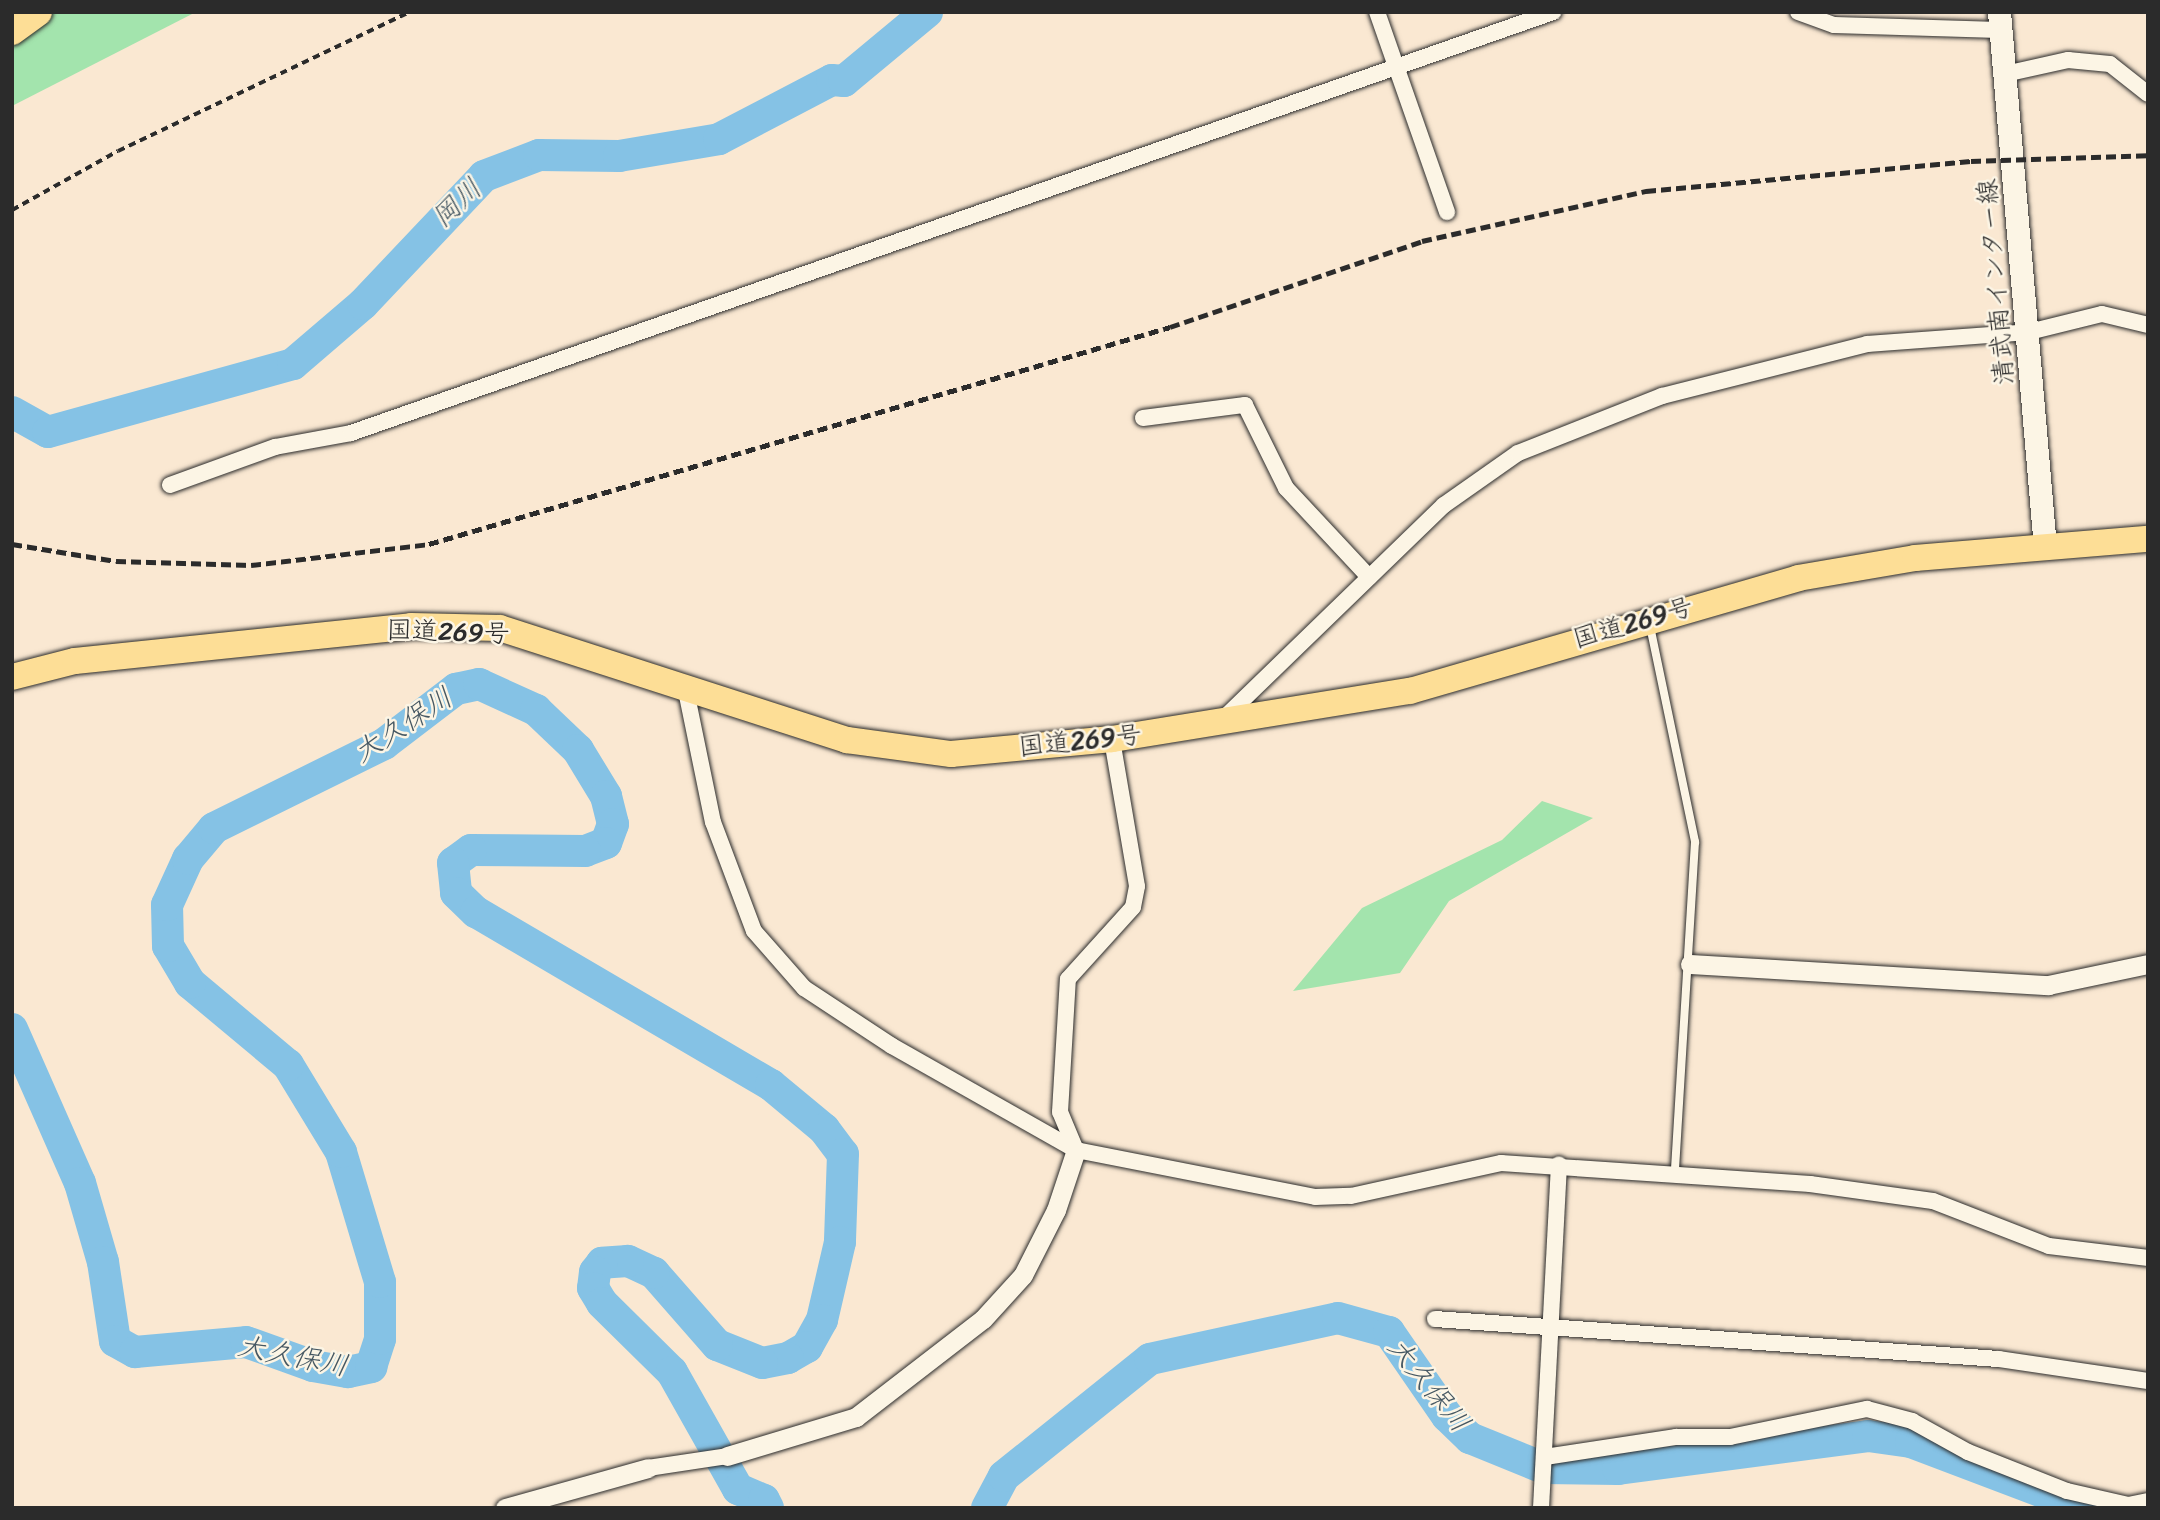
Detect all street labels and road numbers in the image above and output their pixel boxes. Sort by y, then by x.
street label: 清武南インター線 [1971,177,2021,387]
street label: 国道269号 [1569,591,1697,655]
street label: 国道269号 [386,614,510,650]
street label: 国道269号 [1017,719,1143,763]

